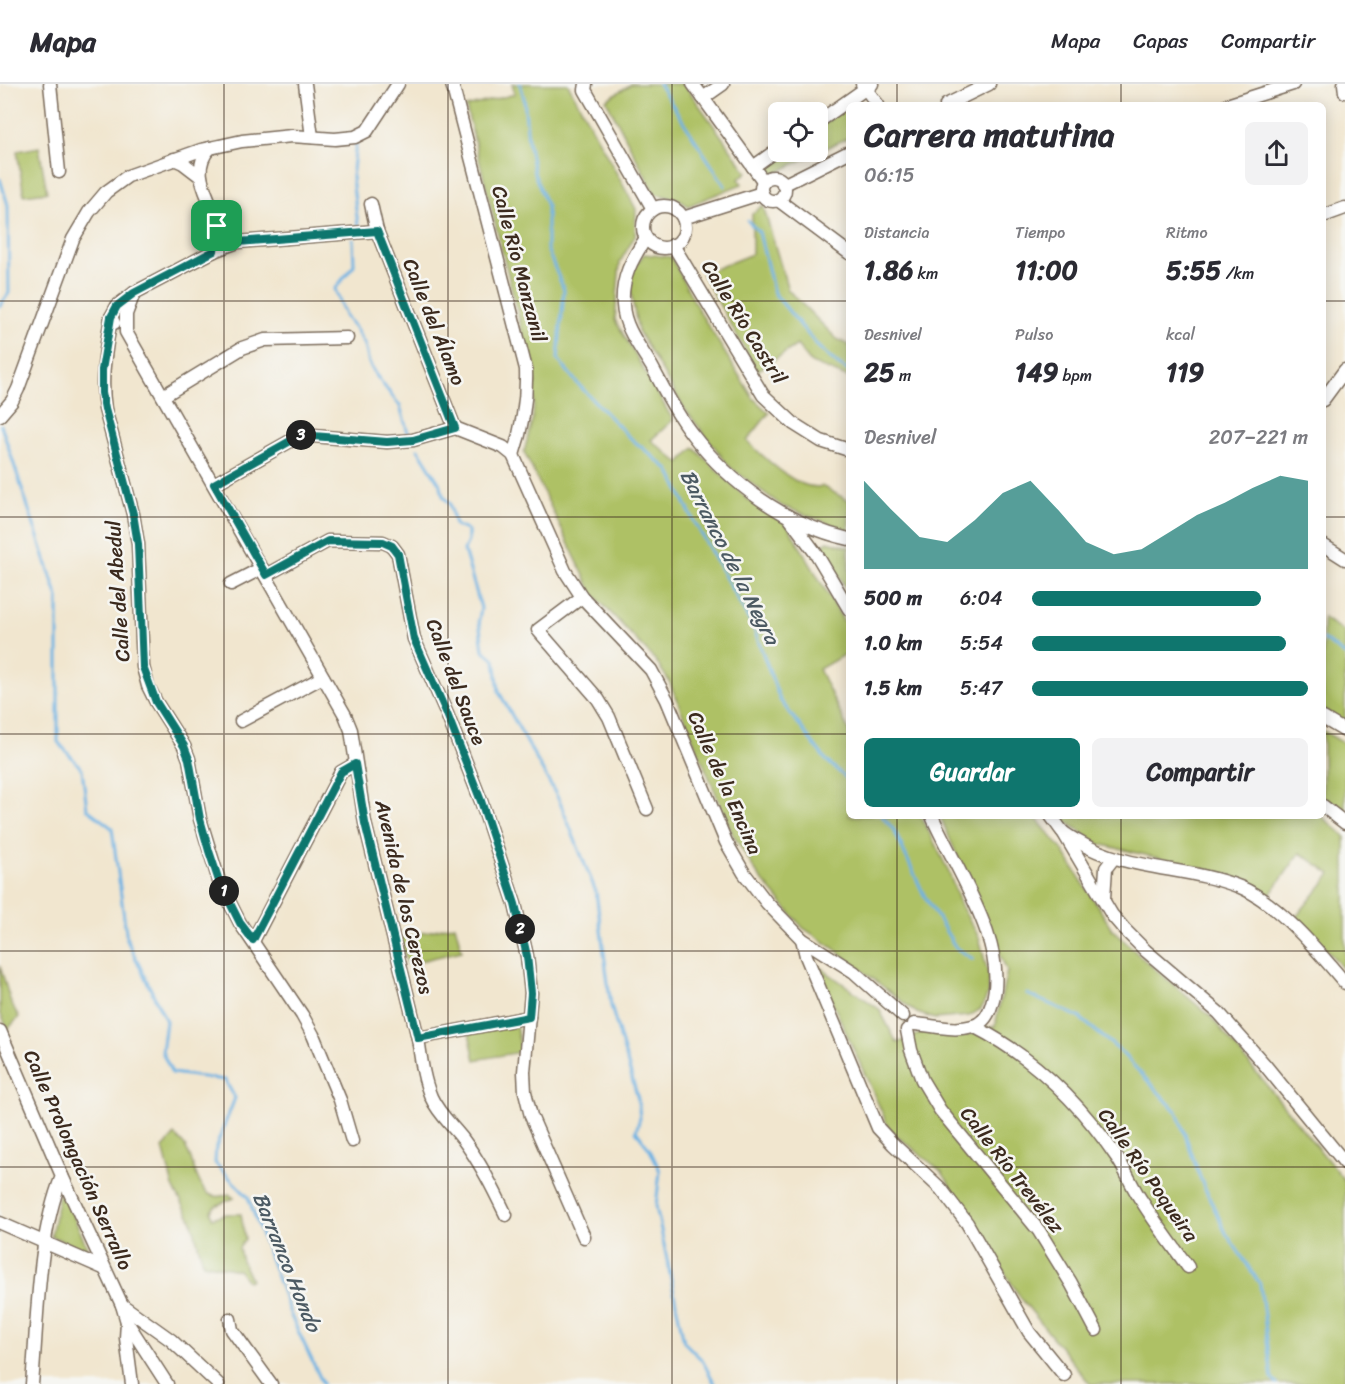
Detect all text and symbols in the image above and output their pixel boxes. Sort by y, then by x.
text: Mapa [30,17,96,66]
text: Mapa [1051,22,1100,60]
text: Capas [1133,22,1188,60]
text: Compartir [1221,22,1315,60]
map controls [768,102,828,162]
button: locate [768,102,828,162]
text: Carrera matutina [864,106,1115,164]
button: share [1245,122,1308,185]
text: 06:15 [864,158,915,193]
street label: Calle Río Manzanil [481,182,557,347]
pin [191,200,242,251]
icon: arrive [200,209,233,242]
text: Distancia [864,218,930,247]
text: Tiempo [1015,218,1065,247]
text: Ritmo [1166,218,1208,247]
text: 1.86 [864,247,913,293]
text: 11:00 [1015,247,1078,293]
text: 5:55 [1166,247,1222,293]
street label: Calle del Álamo [393,253,475,391]
street label: Calle Río Castril [692,253,797,392]
text: km [913,259,938,288]
text: /km [1222,259,1254,288]
text: Desnivel [864,320,922,349]
text: Pulso [1015,320,1053,349]
text: kcal [1166,320,1195,349]
text: 25 [864,349,895,395]
text: 149 [1015,349,1058,395]
text: 119 [1166,349,1204,395]
text: m [895,361,911,390]
text: bpm [1058,361,1092,390]
pin: 3 [286,420,316,450]
text: 3 [297,420,305,449]
text: Desnivel [864,420,936,455]
text: 207–221 m [1209,420,1308,455]
water label: Barranco de la Negra [669,462,791,653]
street label: Calle del Abedul [96,518,140,663]
text: 500 m [864,581,922,616]
text: 6:04 [960,581,1003,616]
street label: Calle del Sauce [416,613,496,751]
text: 1.0 km [864,626,922,661]
text: 5:54 [960,626,1003,661]
text: 1.5 km [864,671,922,706]
text: 5:47 [960,671,1002,706]
street label: Calle de la Encina [678,706,772,860]
button: Guardar [864,738,1080,807]
button: Compartir [1092,738,1308,807]
street label: Avenida de los Cerezos [364,795,444,998]
pin: 1 [209,876,239,906]
text: 1 [221,876,227,905]
pin: 2 [505,914,535,944]
text: 2 [515,914,525,943]
street label: Calle Prolongación Serrallo [14,1044,142,1276]
street label: Calle Río Trevélez [951,1099,1073,1242]
street label: Calle Río Poqueira [1088,1100,1208,1250]
water label: Barranco Hondo [242,1186,333,1339]

